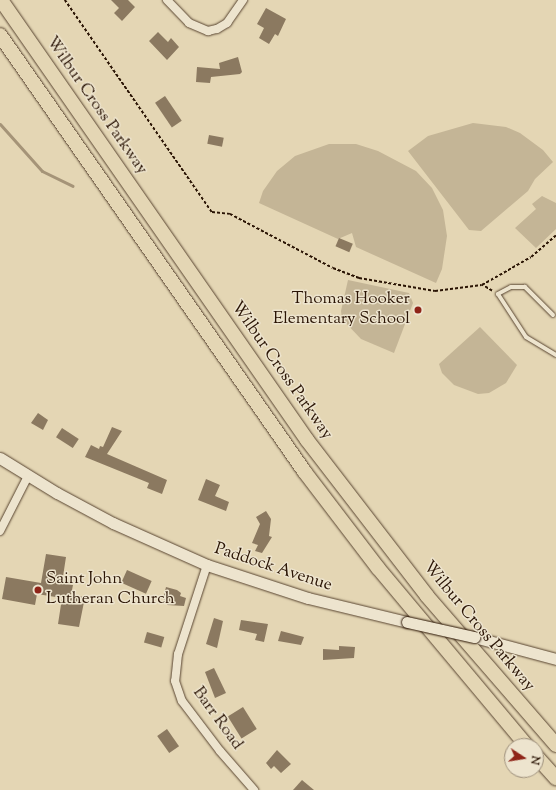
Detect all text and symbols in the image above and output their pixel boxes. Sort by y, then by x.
street label: Wilbur Cross Parkway [41,33,151,179]
place label: Thomas Hooker Elementary School [273,290,410,330]
street label: Wilbur Cross Parkway [226,298,336,444]
marker: Thomas Hooker Elementary School [413,305,423,315]
street label: Paddock Avenue [212,539,334,597]
street label: Wilbur Cross Parkway [418,558,538,696]
place label: Saint John Lutheran Church [46,570,175,610]
marker: Saint John Lutheran Church [33,585,43,595]
street label: Barr Road [187,684,247,754]
north arrow [504,738,544,778]
text: N [526,754,543,766]

